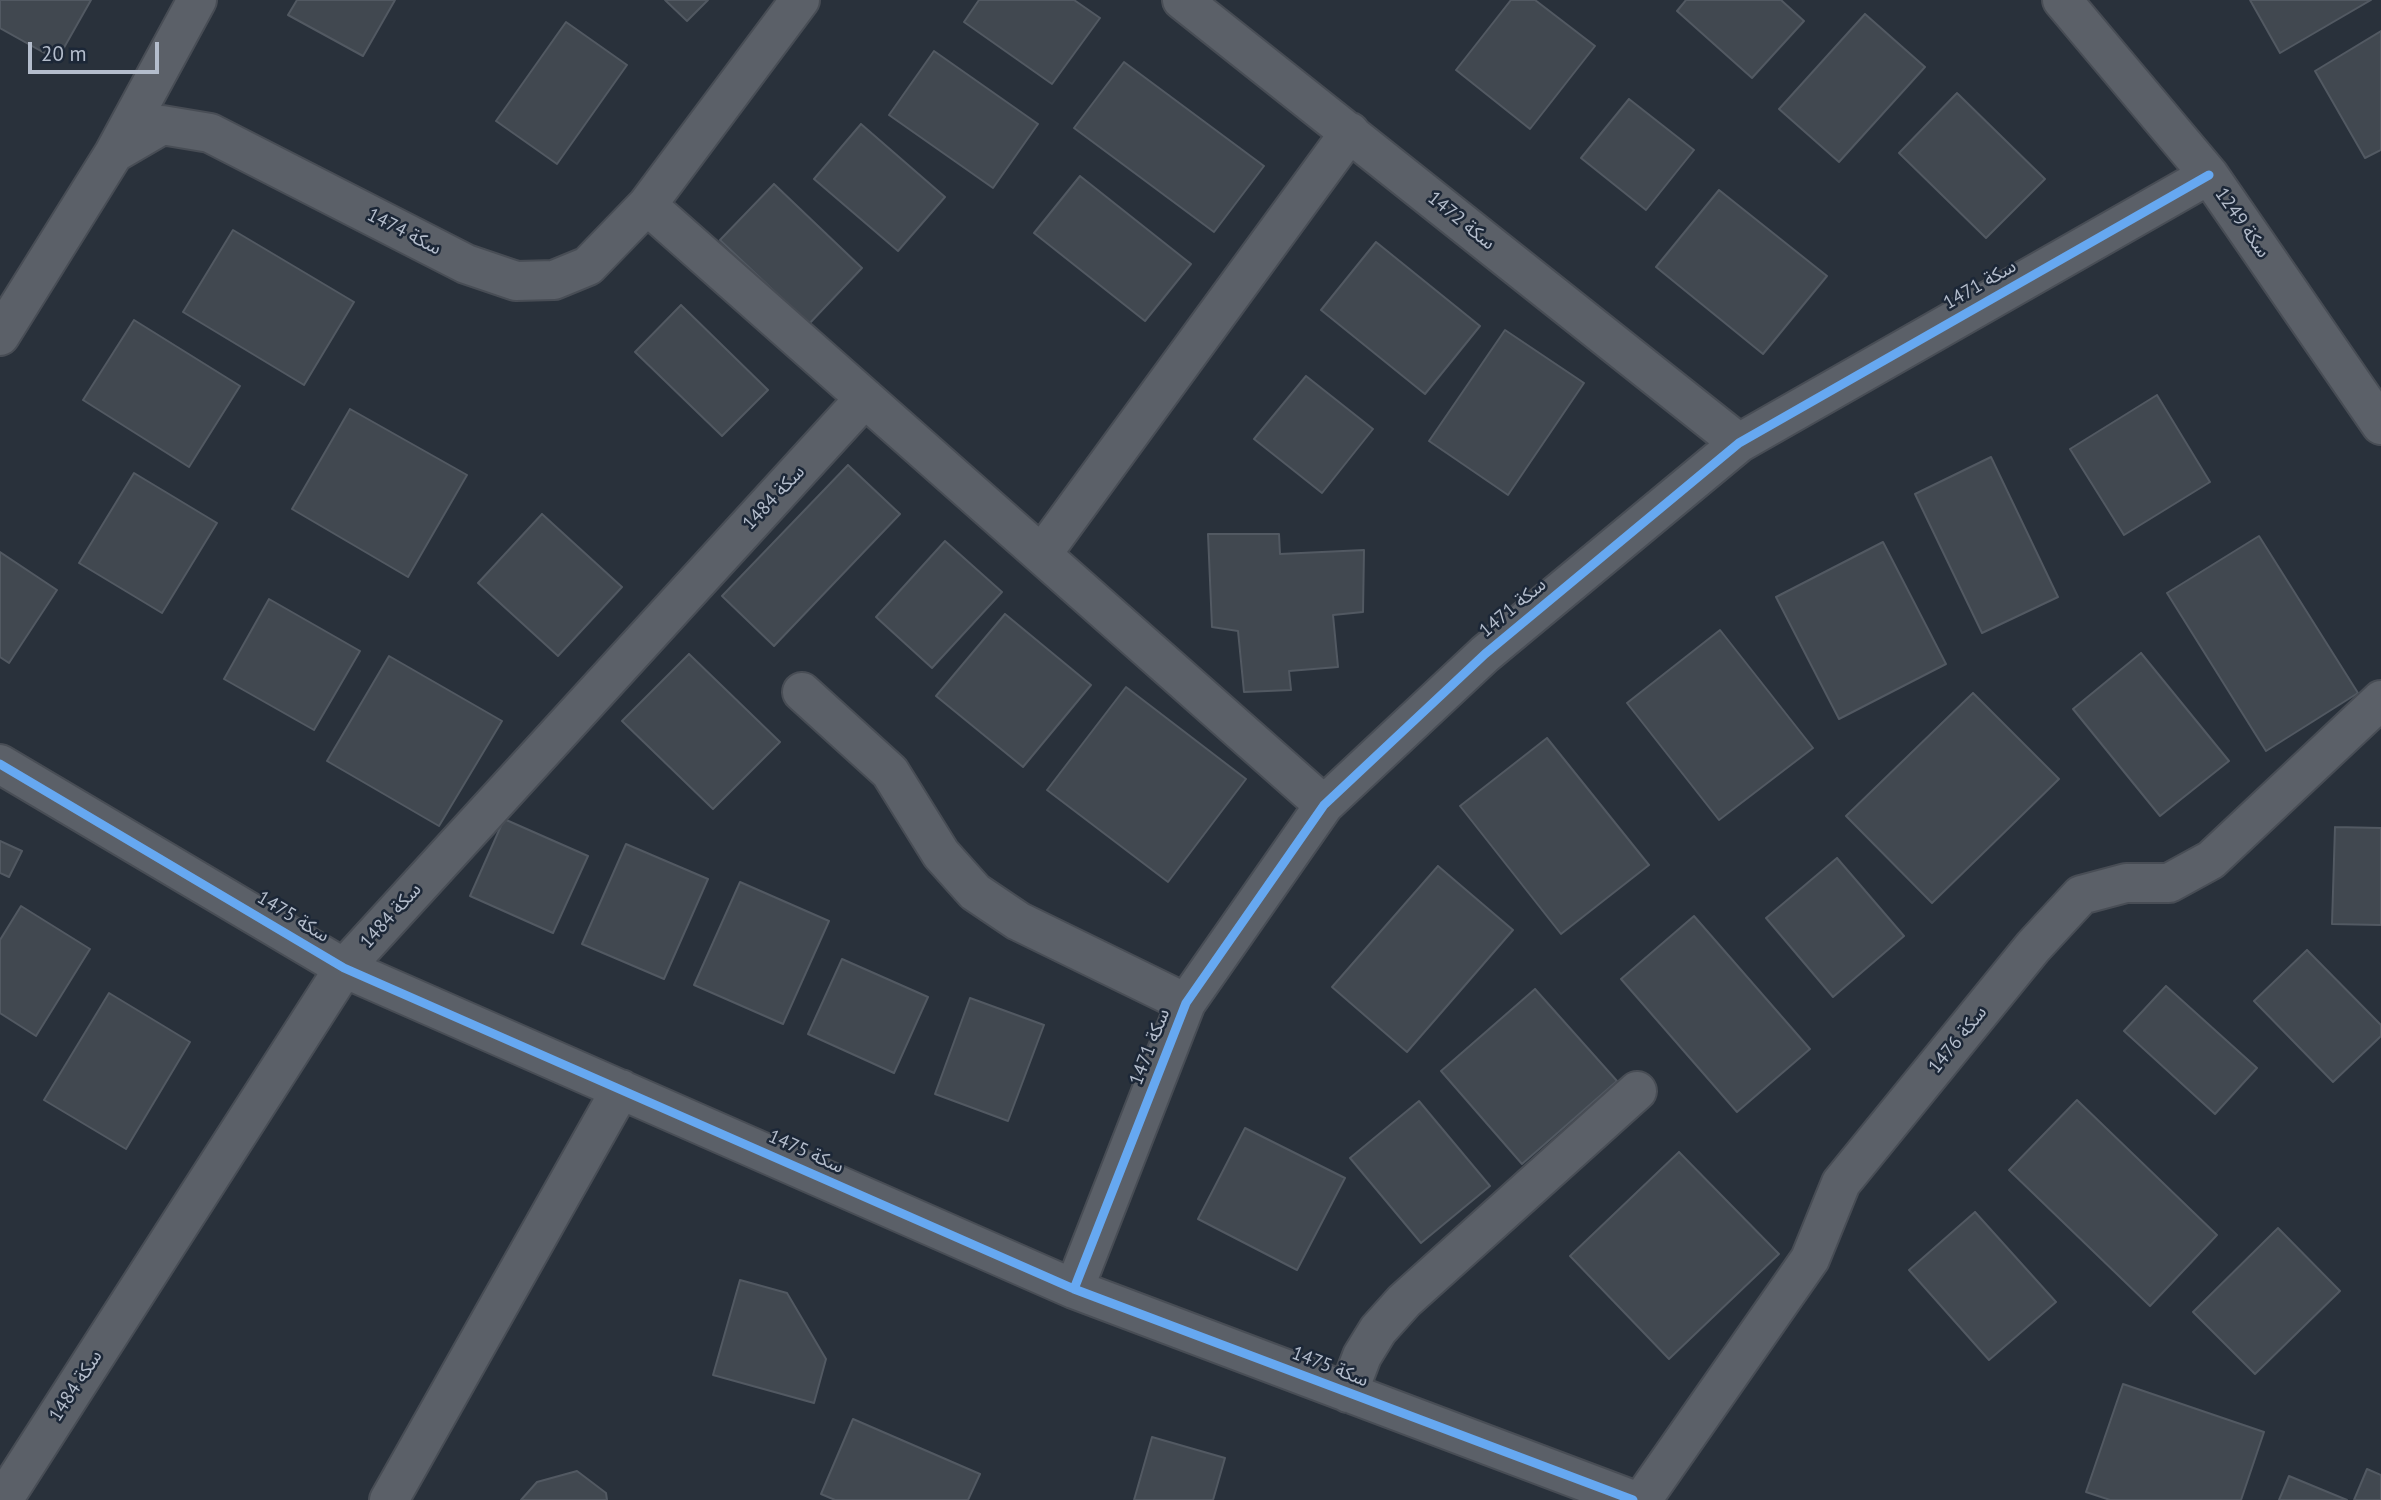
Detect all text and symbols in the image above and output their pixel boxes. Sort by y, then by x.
scale bar [32,28,163,72]
text: 20 m [41,40,87,67]
street label: سكة 1249 [2210,184,2274,262]
street label: سكة 1472 [1423,187,1499,255]
street label: سكة 1474 [363,204,445,260]
street label: سكة 1471 [1940,255,2020,315]
street label: سكة 1484 [738,461,810,535]
street label: سكة 1471 [1475,573,1551,643]
street label: سكة 1484 [356,879,426,953]
street label: سكة 1475 [253,887,333,947]
street label: سكة 1476 [1924,1002,1992,1078]
street label: سكة 1471 [1125,1005,1175,1089]
street label: سكة 1475 [765,1125,847,1179]
street label: سكة 1475 [1288,1342,1372,1392]
street label: سكة 1484 [45,1346,107,1426]

